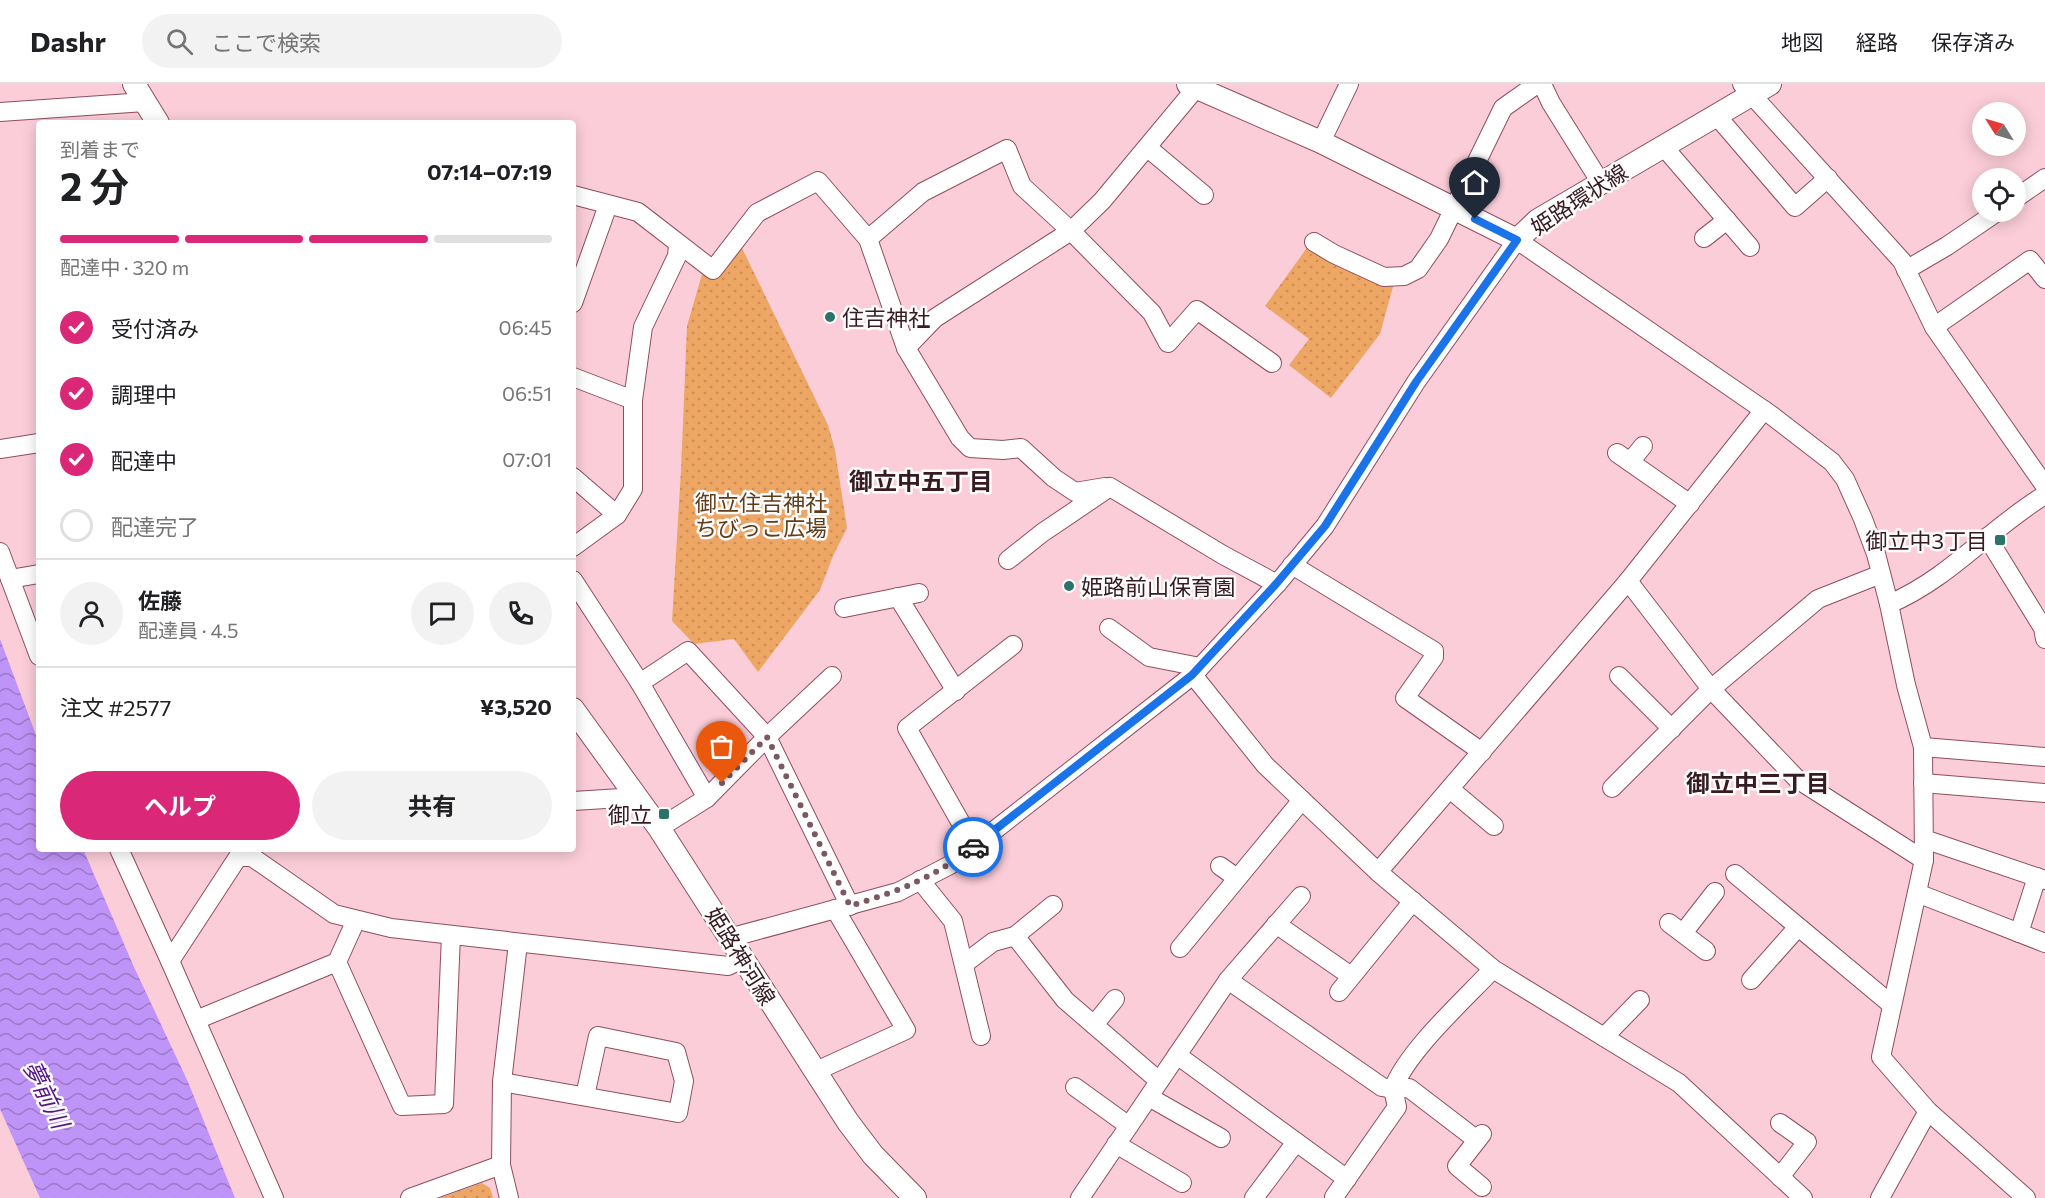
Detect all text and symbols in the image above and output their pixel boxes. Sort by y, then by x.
search box [142,14,562,68]
text: Dashr [30,24,106,58]
icon: search [163,25,196,58]
text: ここで検索 [211,29,321,56]
text: 地図 [1781,29,1823,54]
text: 経路 [1856,29,1898,54]
text: 保存済み [1931,29,2015,54]
north arrow [1972,102,2026,156]
map controls [1972,102,2026,222]
text: 到着まで [60,137,140,161]
pin [1449,157,1500,219]
text: 07:14–07:19 [427,158,552,185]
street label: 姫路環状線 [1526,158,1632,240]
text: 2 分 [60,161,129,209]
icon: home [1458,166,1491,199]
button: locate [1972,168,2026,222]
text: 配達中 · 320 m [60,255,189,279]
place label: 住吉神社 [842,304,930,331]
marker: 住吉神社 [823,310,837,324]
icon: check [60,311,93,344]
text: 受付済み [111,315,199,342]
text: 06:45 [499,315,552,339]
icon: check [60,377,93,410]
text: 調理中 [111,381,177,408]
text: 06:51 [502,381,552,405]
icon: check [60,443,93,476]
text: 配達中 [111,447,177,474]
text: 07:01 [502,447,552,471]
district label: 御立中五丁目 [849,466,993,495]
park label: 御立住吉神社 ちびっこ広場 [695,489,827,541]
text: 配達完了 [111,513,199,540]
place label: 御立中3丁目 [1865,527,1988,554]
marker: 御立中3丁目 [1993,533,2007,547]
place label: 姫路前山保育園 [1081,573,1235,600]
marker: 姫路前山保育園 [1062,579,1076,593]
button: person [60,582,123,645]
button: chat [411,582,474,645]
button: phone [489,582,552,645]
text: 佐藤 [138,587,182,614]
text: 配達員 · 4.5 [138,618,238,642]
text: ¥3,520 [480,693,552,720]
text: 注文 #2577 [60,694,171,721]
pin [696,721,747,783]
icon: bag [705,730,738,763]
district label: 御立中三丁目 [1686,768,1830,797]
button: ヘルプ [60,771,300,840]
button: 共有 [312,771,552,840]
place label: 御立 [608,801,652,828]
marker: 御立 [657,807,671,821]
courier [943,817,1003,877]
icon: car [957,831,990,864]
street label: 姫路神河線 [700,902,782,1010]
water label: 夢前川 [18,1055,77,1135]

